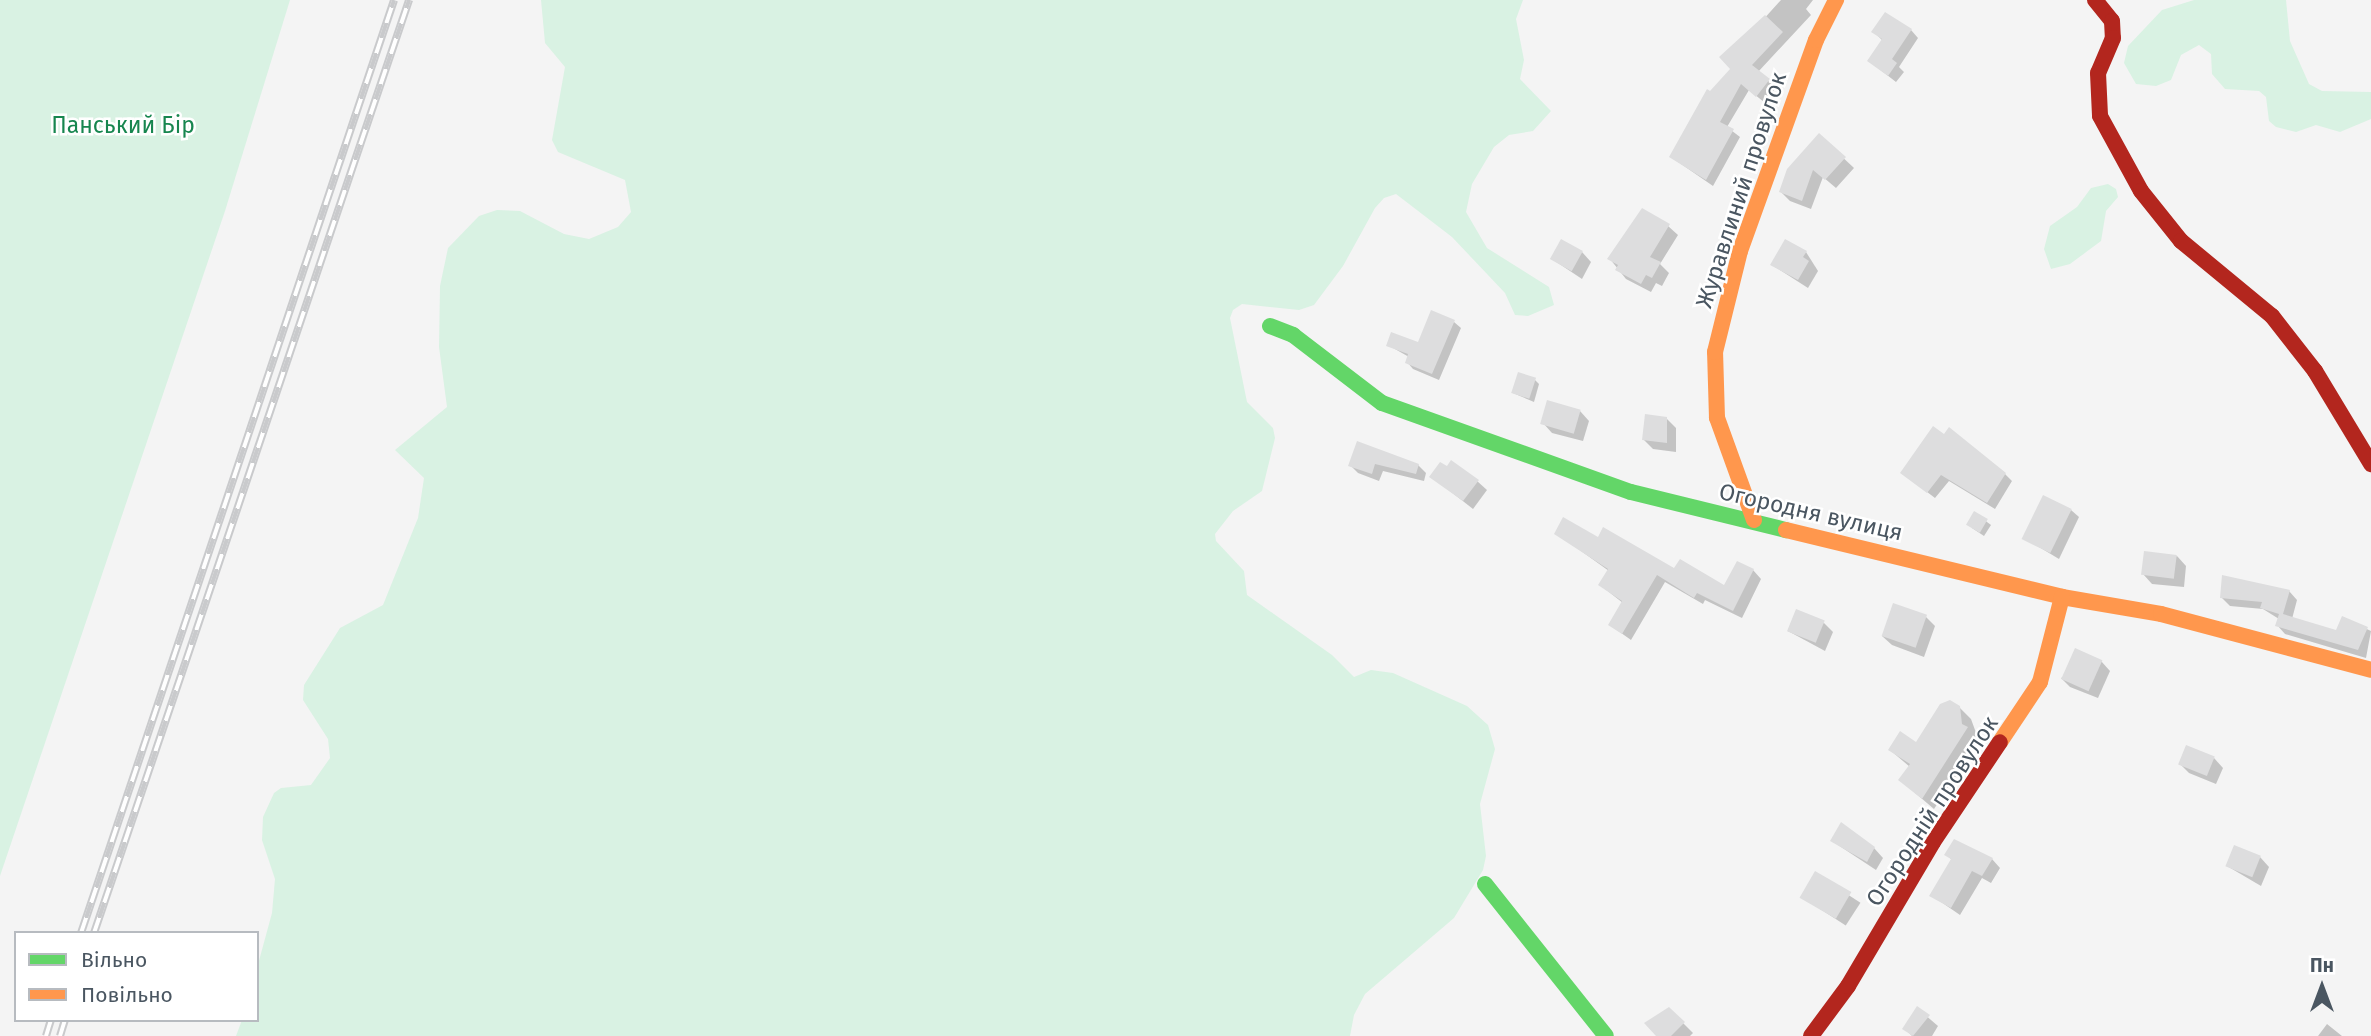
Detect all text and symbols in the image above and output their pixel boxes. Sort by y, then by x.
street label: Журавлиний провулок [1690,69,1792,311]
park label: Панський Бір [51,111,195,139]
street label: Огородня вулиця [1716,477,1906,547]
street label: Огородній провулок [1860,711,2004,911]
legend [14,931,259,1022]
text: Вільно [81,947,147,973]
north arrow [2287,952,2357,1022]
text: Пн [2310,954,2334,977]
text: Повільно [81,982,173,1008]

